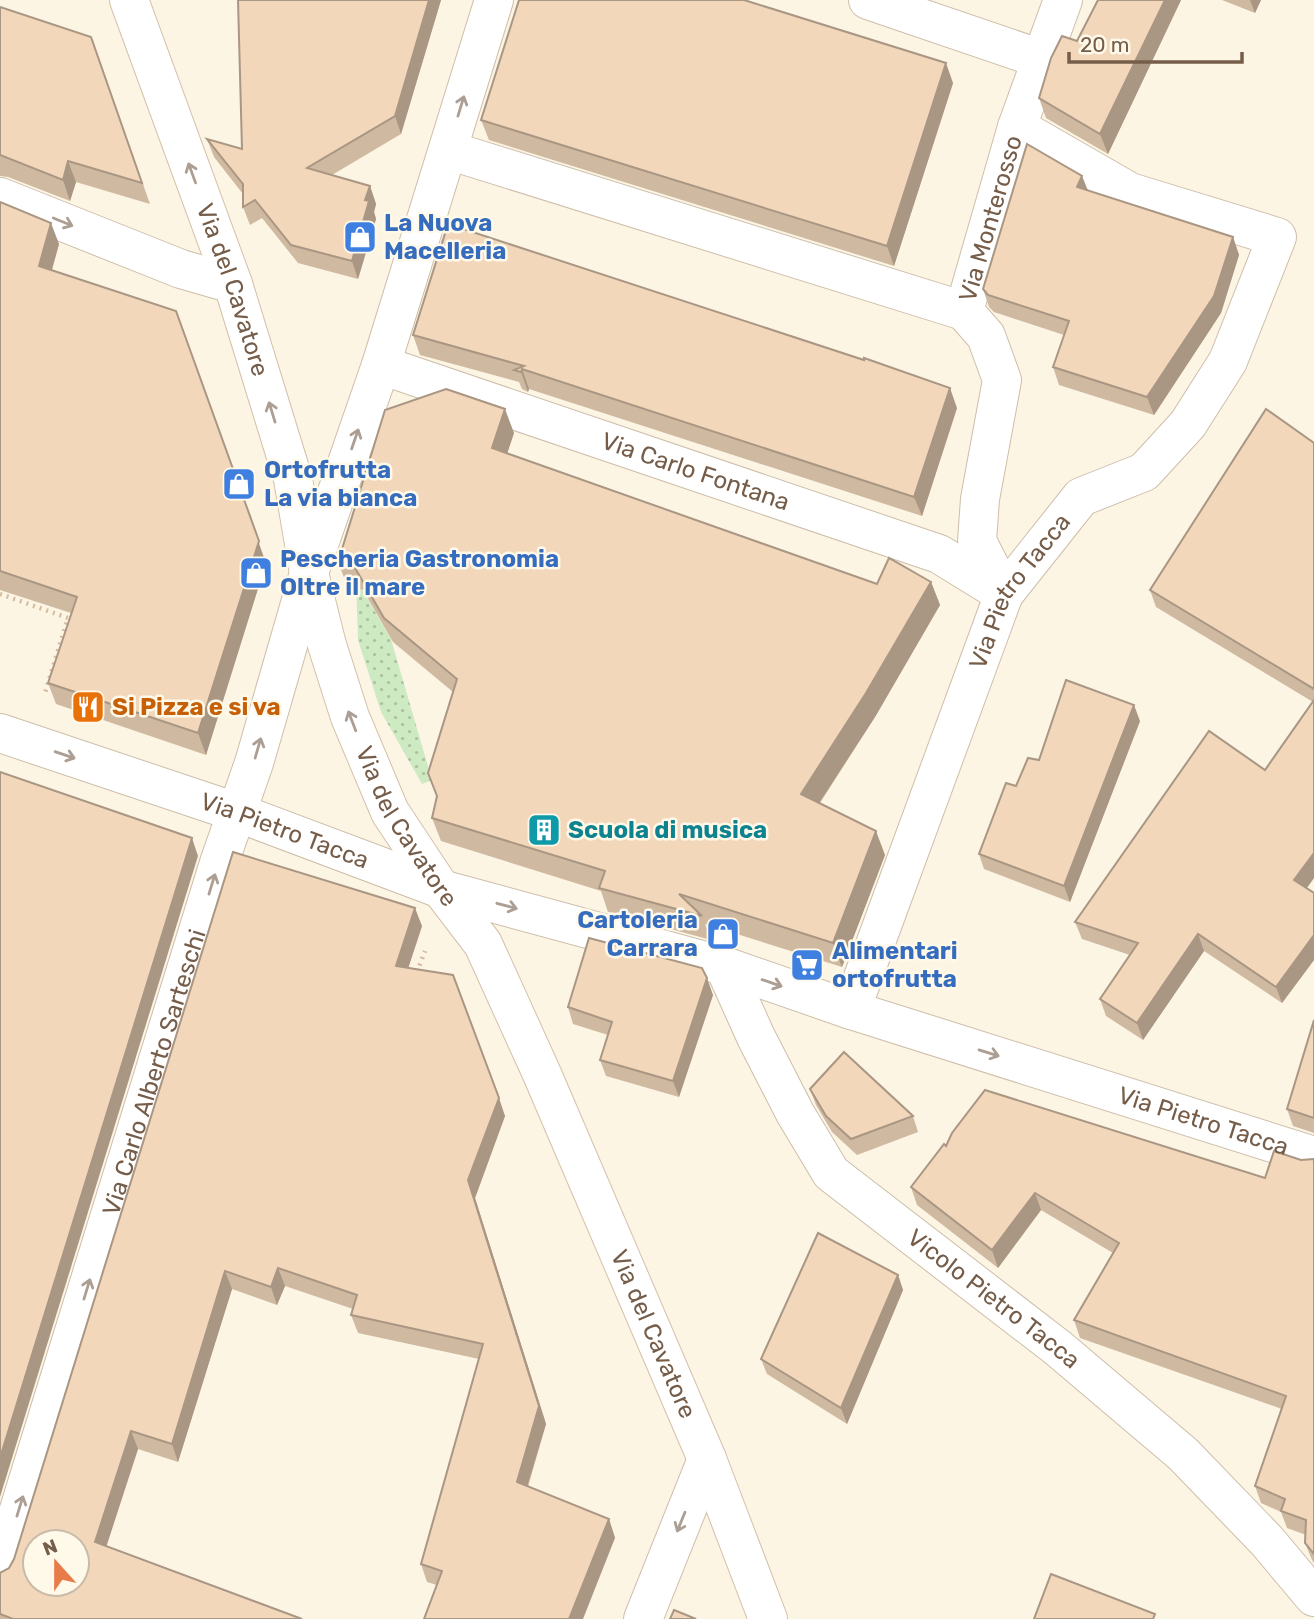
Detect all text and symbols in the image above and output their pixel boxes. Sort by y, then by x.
scale bar [1069,21,1242,65]
text: 20 m [1080,32,1129,57]
one-way arrow [456,95,469,117]
street label: Via Monterosso [953,132,1028,305]
one-way arrow [184,162,197,184]
street label: Via del Cavatore [191,200,275,380]
place label: La Nuova Macelleria [384,209,506,265]
one-way arrow [52,217,74,230]
shop icon: La Nuova Macelleria [341,218,379,256]
one-way arrow [264,401,277,423]
street label: Via Carlo Fontana [598,427,793,516]
one-way arrow [350,429,362,451]
place label: Ortofrutta La via bianca [264,456,417,512]
shop icon: Ortofrutta La via bianca [220,465,258,503]
street label: Via Pietro Tacca [964,508,1076,673]
place label: Pescheria Gastronomia Oltre il mare [280,545,559,601]
shop icon: Pescheria Gastronomia Oltre il mare [237,554,275,592]
restaurant icon: Si Pizza e si va [69,688,107,726]
place label: Si Pizza e si va [112,693,281,721]
one-way arrow [344,711,357,732]
one-way arrow [253,737,266,759]
street label: Via del Cavatore [350,742,463,912]
one-way arrow [53,750,75,762]
street label: Via Pietro Tacca [197,787,373,875]
building icon: Scuola di musica [525,811,563,849]
place label: Scuola di musica [568,816,767,844]
one-way arrow [207,873,220,895]
one-way arrow [496,901,518,914]
place label: Cartoleria Carrara [577,906,698,962]
shop icon: Cartoleria Carrara [704,915,742,953]
street label: Via Carlo Alberto Sarteschi [97,926,212,1219]
place label: Alimentari ortofrutta [832,937,958,993]
supermarket icon: Alimentari ortofrutta [788,946,826,984]
one-way arrow [761,978,783,990]
one-way arrow [977,1048,999,1061]
street label: Via Pietro Tacca [1115,1081,1292,1161]
street label: Vicolo Pietro Tacca [902,1223,1086,1374]
street label: Via del Cavatore [605,1246,702,1423]
one-way arrow [82,1278,95,1300]
one-way arrow [15,1495,28,1517]
one-way arrow [674,1511,687,1533]
north arrow [21,1528,91,1598]
text: N [40,1534,61,1561]

